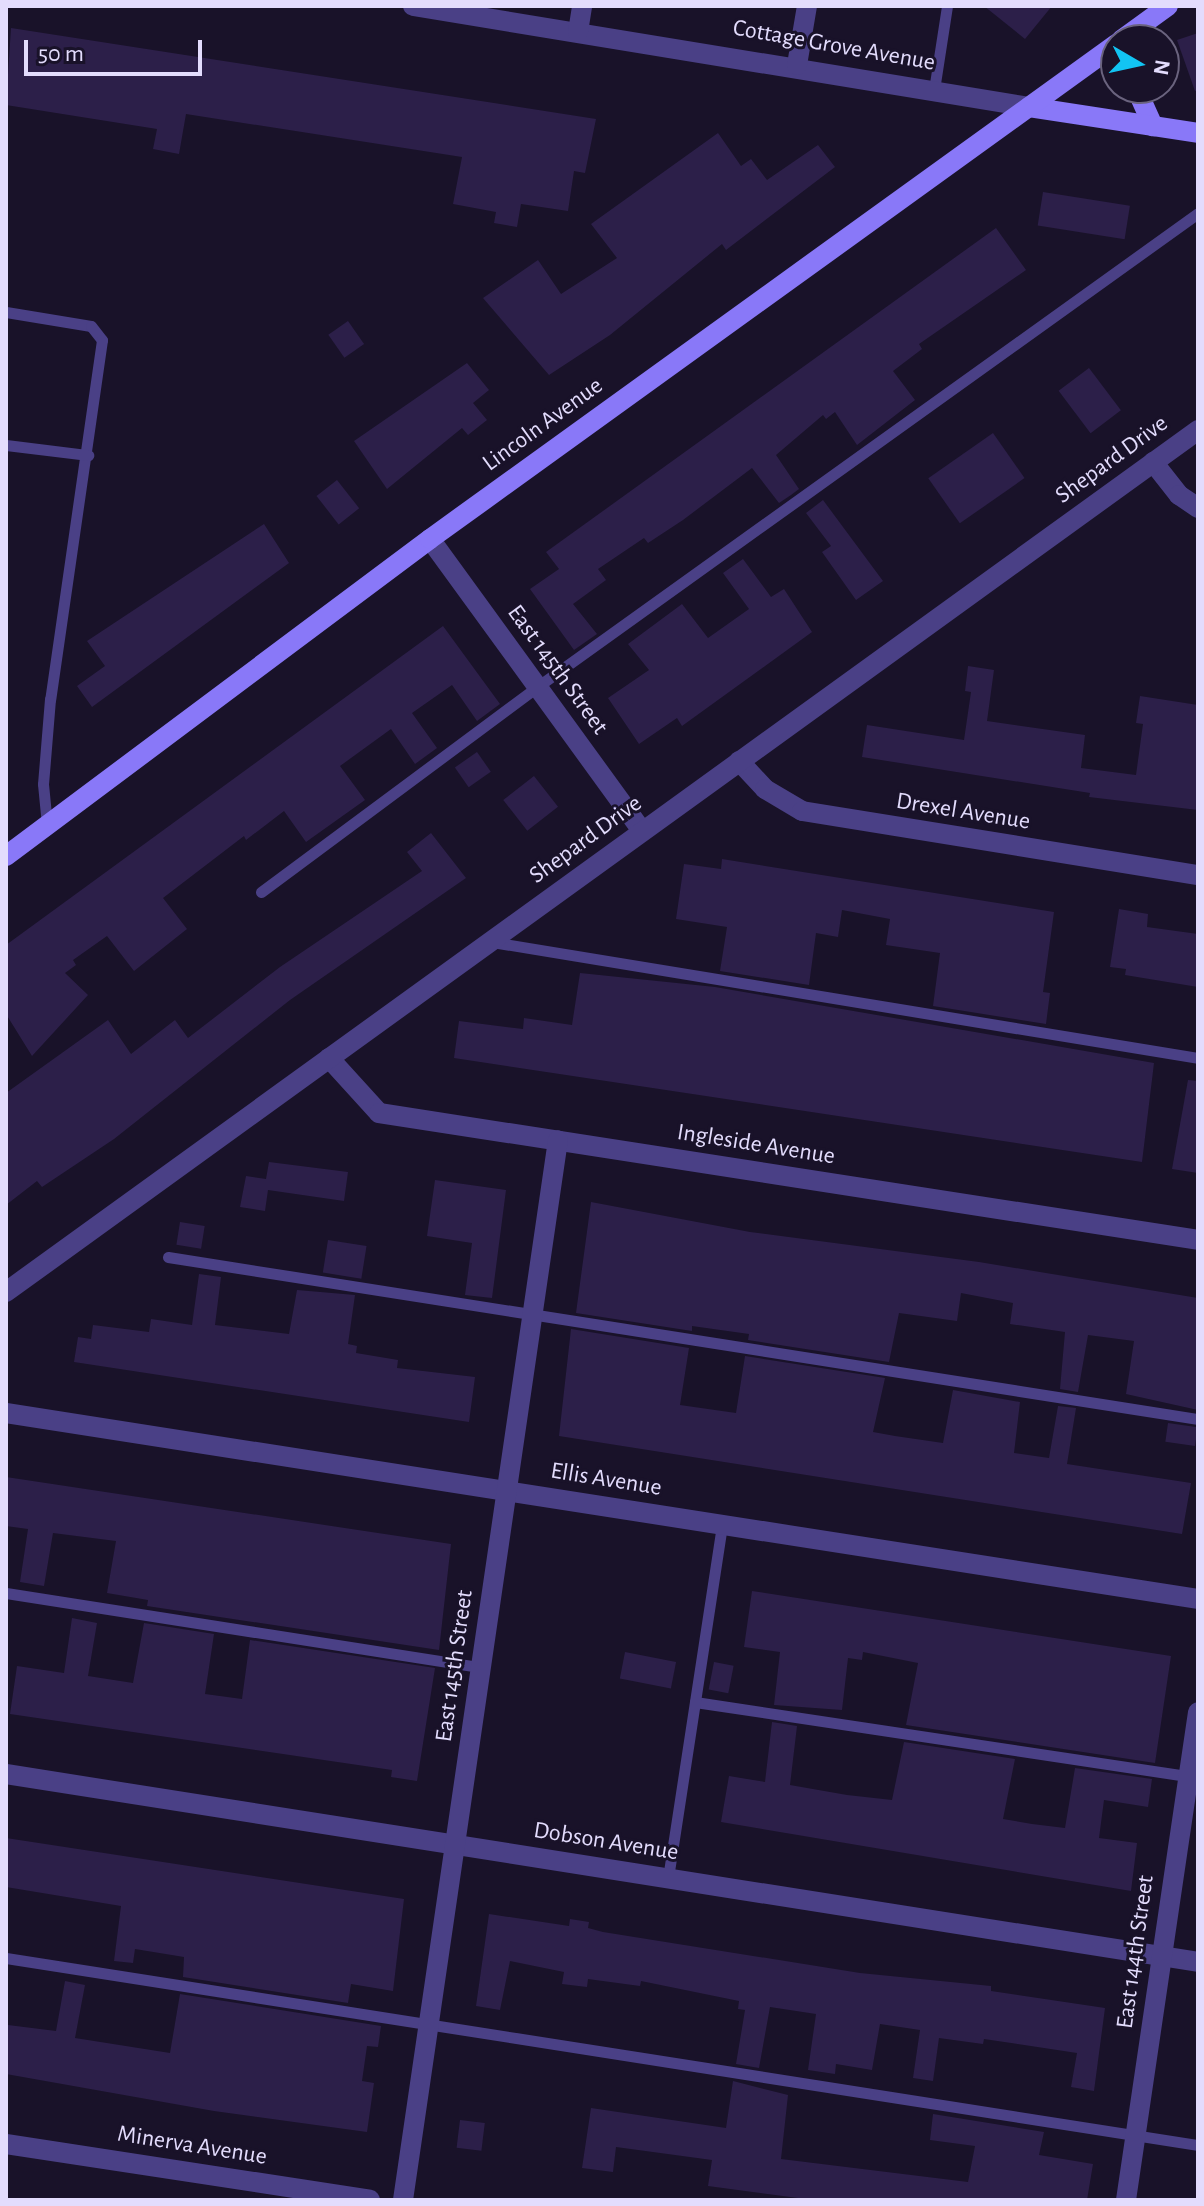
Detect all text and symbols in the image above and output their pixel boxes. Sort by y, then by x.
street label: Cottage Grove Avenue [731,14,937,78]
scale bar [28,24,206,74]
north arrow [1100,24,1180,104]
text: 50 m [38,42,84,66]
text: N [1150,58,1174,77]
street label: Lincoln Avenue [477,372,609,478]
street label: Shepard Drive [1050,410,1174,510]
street label: East 145th Street [500,600,614,740]
street label: Drexel Avenue [894,787,1032,837]
street label: Shepard Drive [524,790,648,890]
street label: Ingleside Avenue [675,1118,837,1172]
street label: Ellis Avenue [548,1457,664,1503]
street label: East 145th Street [430,1588,480,1744]
street label: Dobson Avenue [531,1816,681,1868]
street label: East 144th Street [1111,1873,1161,2031]
street label: Minerva Avenue [115,2120,269,2172]

